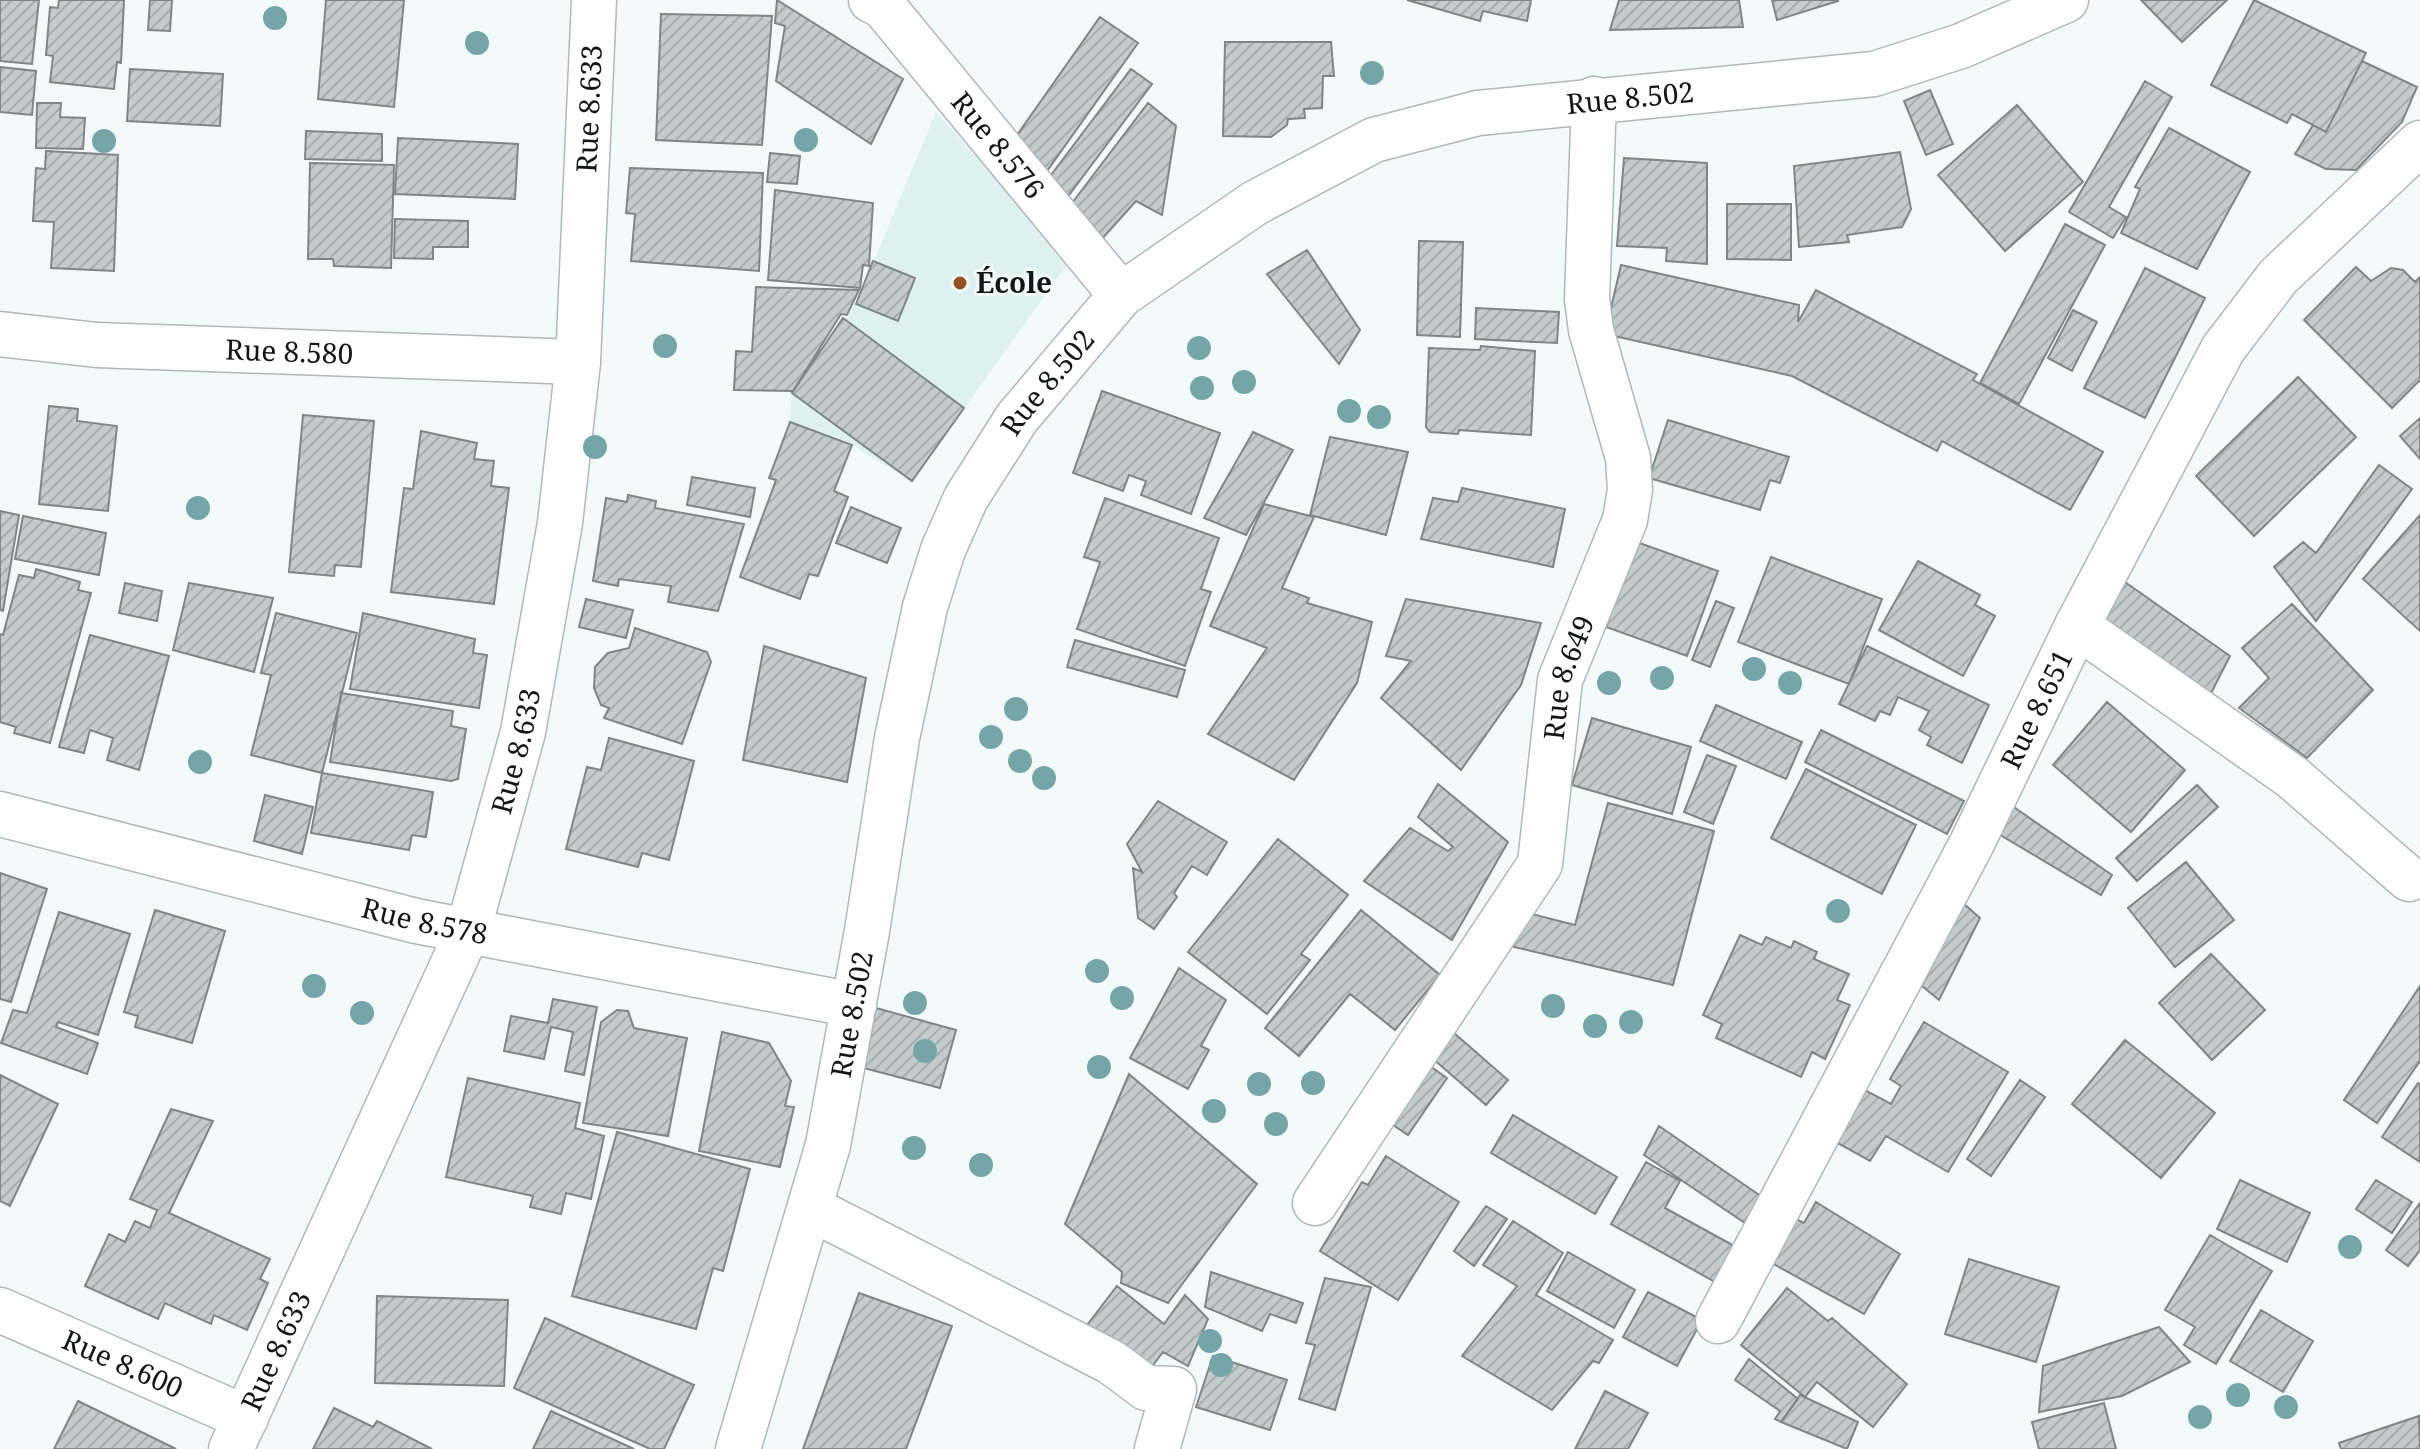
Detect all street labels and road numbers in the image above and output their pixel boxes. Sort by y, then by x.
street label: Rue 8.633 [566,44,610,173]
street label: Rue 8.502 [1565,72,1696,122]
street label: Rue 8.576 [943,83,1054,206]
street label: Rue 8.502 [991,321,1102,442]
street label: Rue 8.580 [225,330,354,372]
street label: Rue 8.649 [1534,609,1602,742]
street label: Rue 8.651 [1991,643,2081,775]
street label: Rue 8.633 [481,685,548,818]
street label: Rue 8.578 [358,888,491,952]
street label: Rue 8.502 [821,948,881,1080]
street label: Rue 8.633 [231,1284,319,1417]
street label: Rue 8.600 [57,1320,189,1406]

